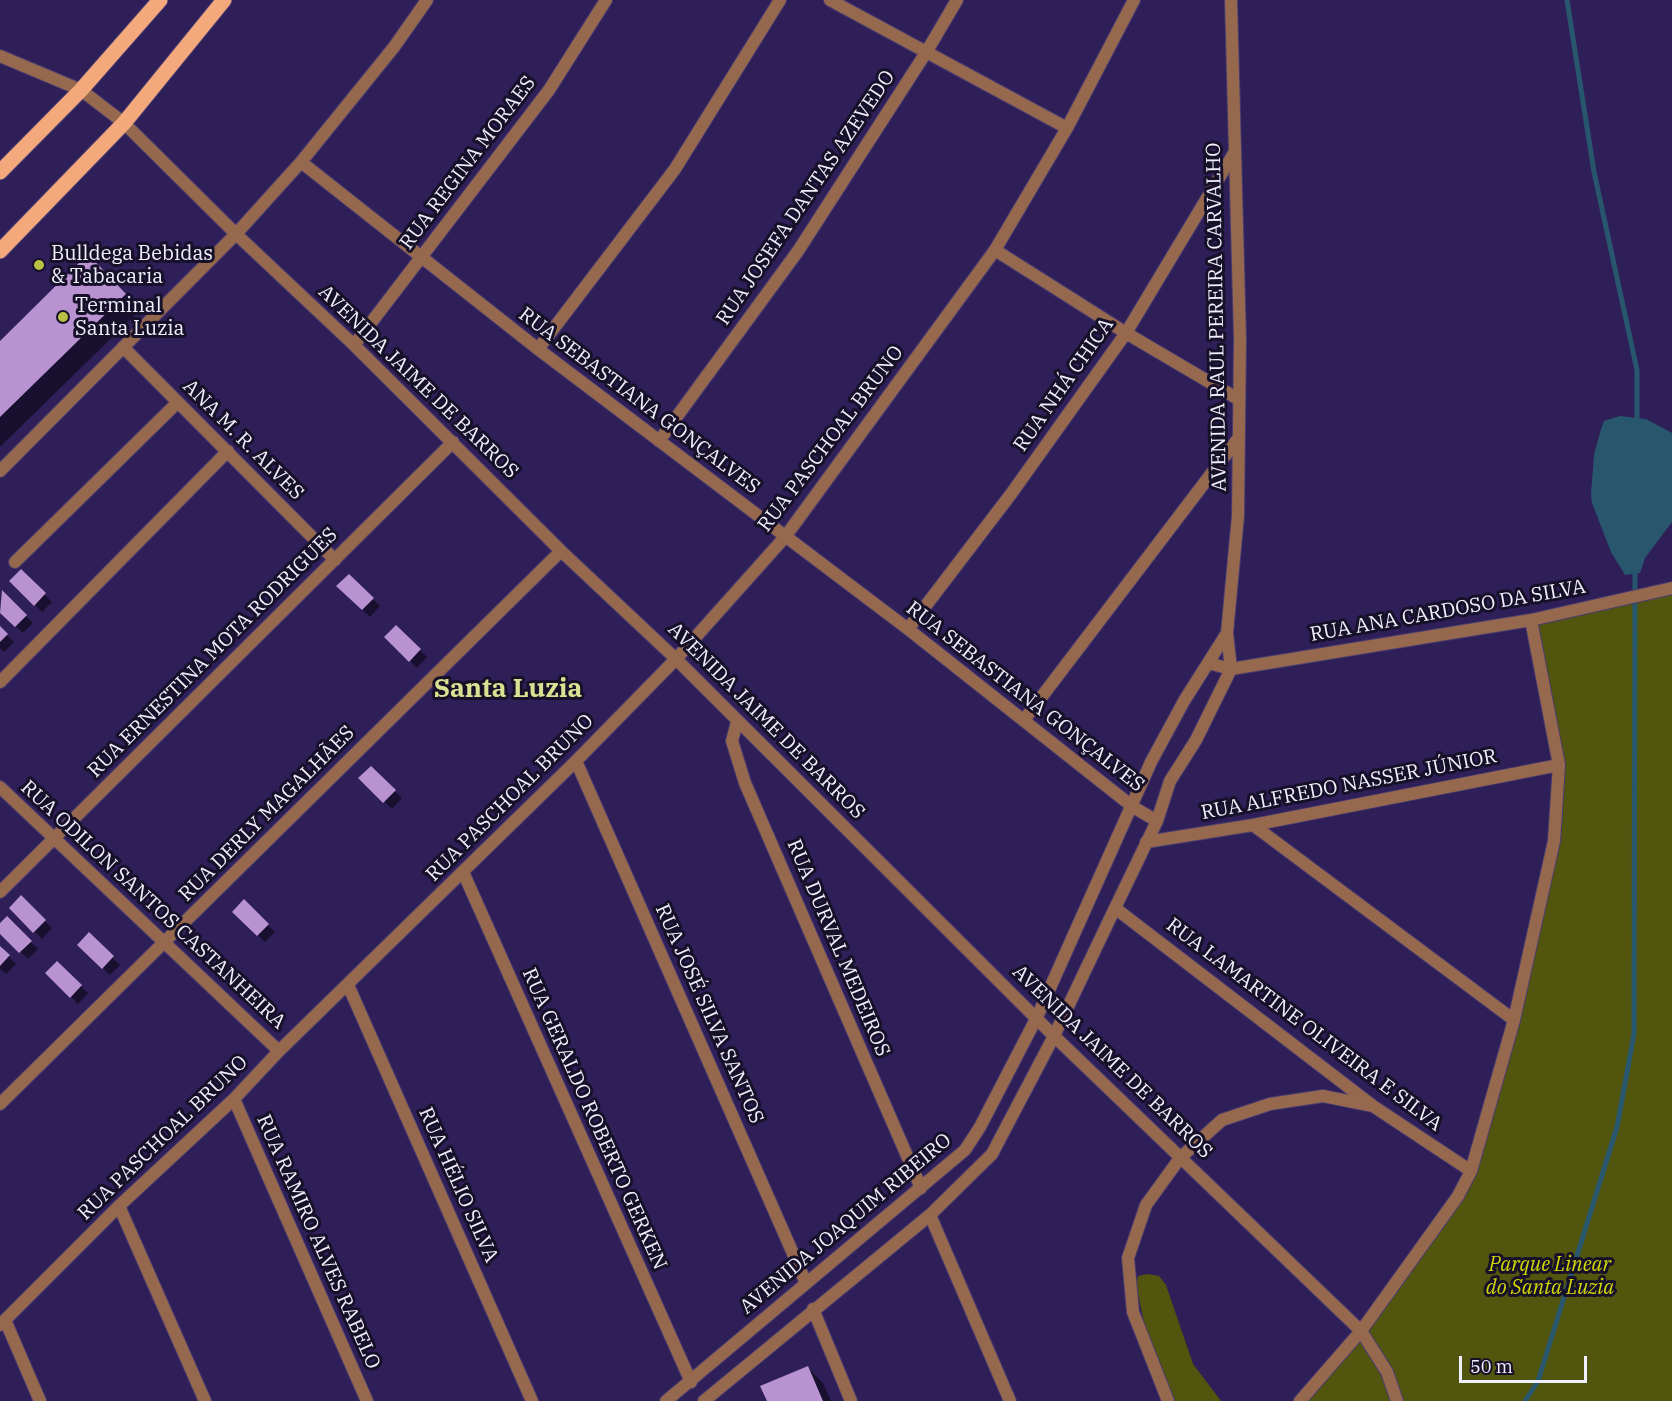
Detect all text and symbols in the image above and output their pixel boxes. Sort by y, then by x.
street label: RUA JOSEFA DANTAS AZEVEDO [712,66,900,330]
street label: RUA REGINA MORAES [395,72,541,254]
street label: AVENIDA RAUL PEREIRA CARVALHO [1202,142,1232,492]
place label: Bulldega Bebidas & Tabacaria [51,242,213,289]
marker: Bulldega Bebidas & Tabacaria [32,258,46,272]
street label: AVENIDA JAIME DE BARROS [313,280,523,484]
place label: Terminal Santa Luzia [75,294,185,341]
street label: RUA SEBASTIANA GONÇALVES [514,303,764,499]
marker: Terminal Santa Luzia [56,310,70,324]
street label: RUA NHÁ CHICA [1009,314,1119,456]
street label: RUA PASCHOAL BRUNO [753,341,909,537]
street label: ANA M. R. ALVES [178,375,308,505]
street label: RUA ERNESTINA MOTA RODRIGUES [83,523,343,783]
street label: RUA ANA CARDOSO DA SILVA [1308,575,1588,647]
street label: RUA SEBASTIANA GONÇALVES [901,597,1149,797]
street label: AVENIDA JAIME DE BARROS [663,618,869,824]
district label: Santa Luzia [434,673,582,705]
street label: RUA PASCHOAL BRUNO [421,709,599,887]
street label: RUA DERLY MAGALHÃES [174,721,360,907]
street label: RUA ALFREDO NASSER JÚNIOR [1199,745,1499,825]
street label: RUA ODILON SANTOS CASTANHEIRA [16,776,290,1034]
street label: RUA DURVAL MEDEIROS [781,836,895,1060]
street label: RUA JOSÉ SILVA SANTOS [650,900,768,1128]
street label: RUA LAMARTINE OLIVEIRA E SILVA [1161,913,1447,1137]
street label: AVENIDA JAIME DE BARROS [1007,960,1217,1164]
street label: RUA GERALDO ROBERTO GERKEN [516,965,672,1273]
street label: RUA PASCHOAL BRUNO [73,1051,253,1225]
street label: RUA HÉLIO SILVA [413,1104,503,1266]
street label: RUA RAMIRO ALVES RABELO [251,1111,385,1373]
street label: AVENIDA JOAQUIM RIBEIRO [735,1129,957,1319]
park label: Parque Linear do Santa Luzia [1486,1253,1614,1300]
scale bar [1462,1344,1590,1382]
text: 50 m [1470,1355,1513,1378]

